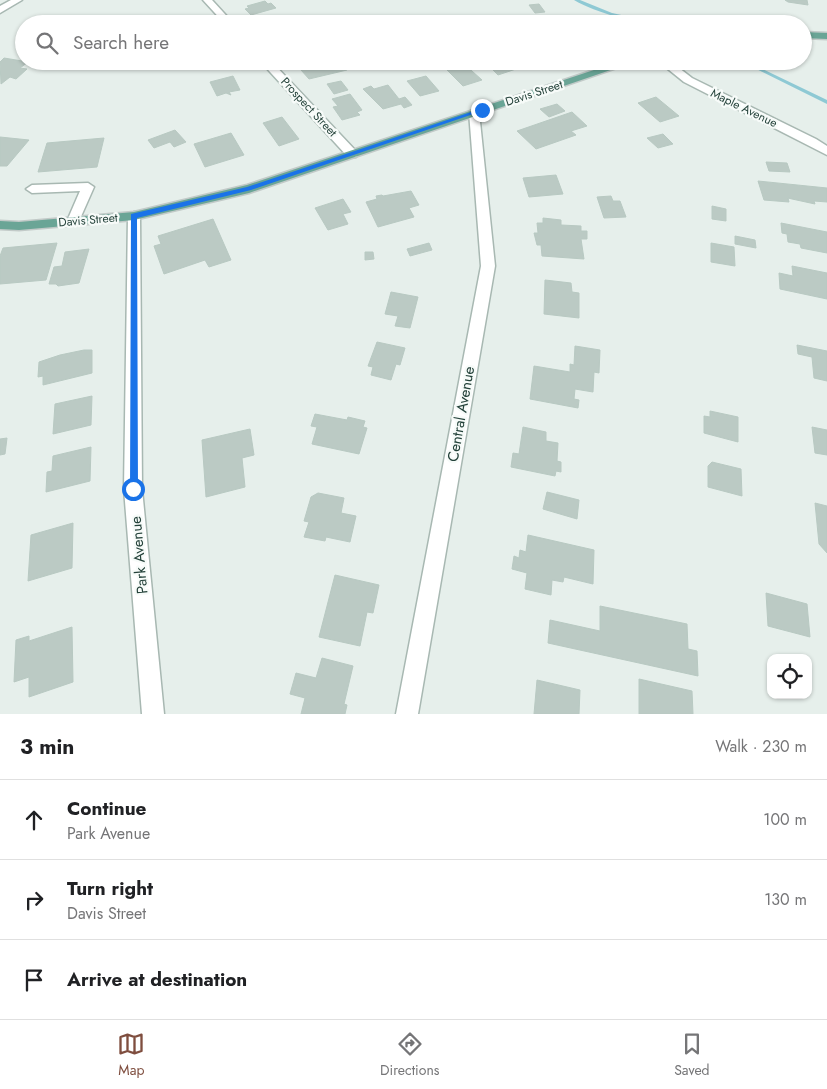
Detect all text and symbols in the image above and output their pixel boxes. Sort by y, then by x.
search box [15,15,812,70]
icon: search [33,29,61,57]
text: Search here [73,29,169,56]
street label: Prospect Street [277,73,341,141]
street label: Davis Street [503,75,565,111]
street label: Maple Avenue [708,84,780,132]
route end [471,99,494,122]
street label: Davis Street [58,208,118,232]
street label: Central Avenue [442,364,480,463]
route start [122,478,145,501]
street label: Park Avenue [125,515,153,595]
map controls [767,654,812,699]
button: locate [767,654,812,699]
text: 3 min [20,732,74,762]
text: Walk · 230 m [715,735,807,758]
text: Continue [67,795,146,822]
icon: ahead [20,806,48,834]
text: 100 m [763,808,807,831]
text: Park Avenue [67,822,150,845]
text: Turn right [67,875,153,902]
icon: right [20,886,48,914]
text: 130 m [764,888,807,911]
text: Davis Street [67,902,146,925]
icon: arrive [20,966,48,994]
text: Arrive at destination [67,966,247,993]
tab: Map [117,1030,145,1080]
tab: Directions [380,1030,439,1080]
tab: Saved [674,1030,710,1080]

